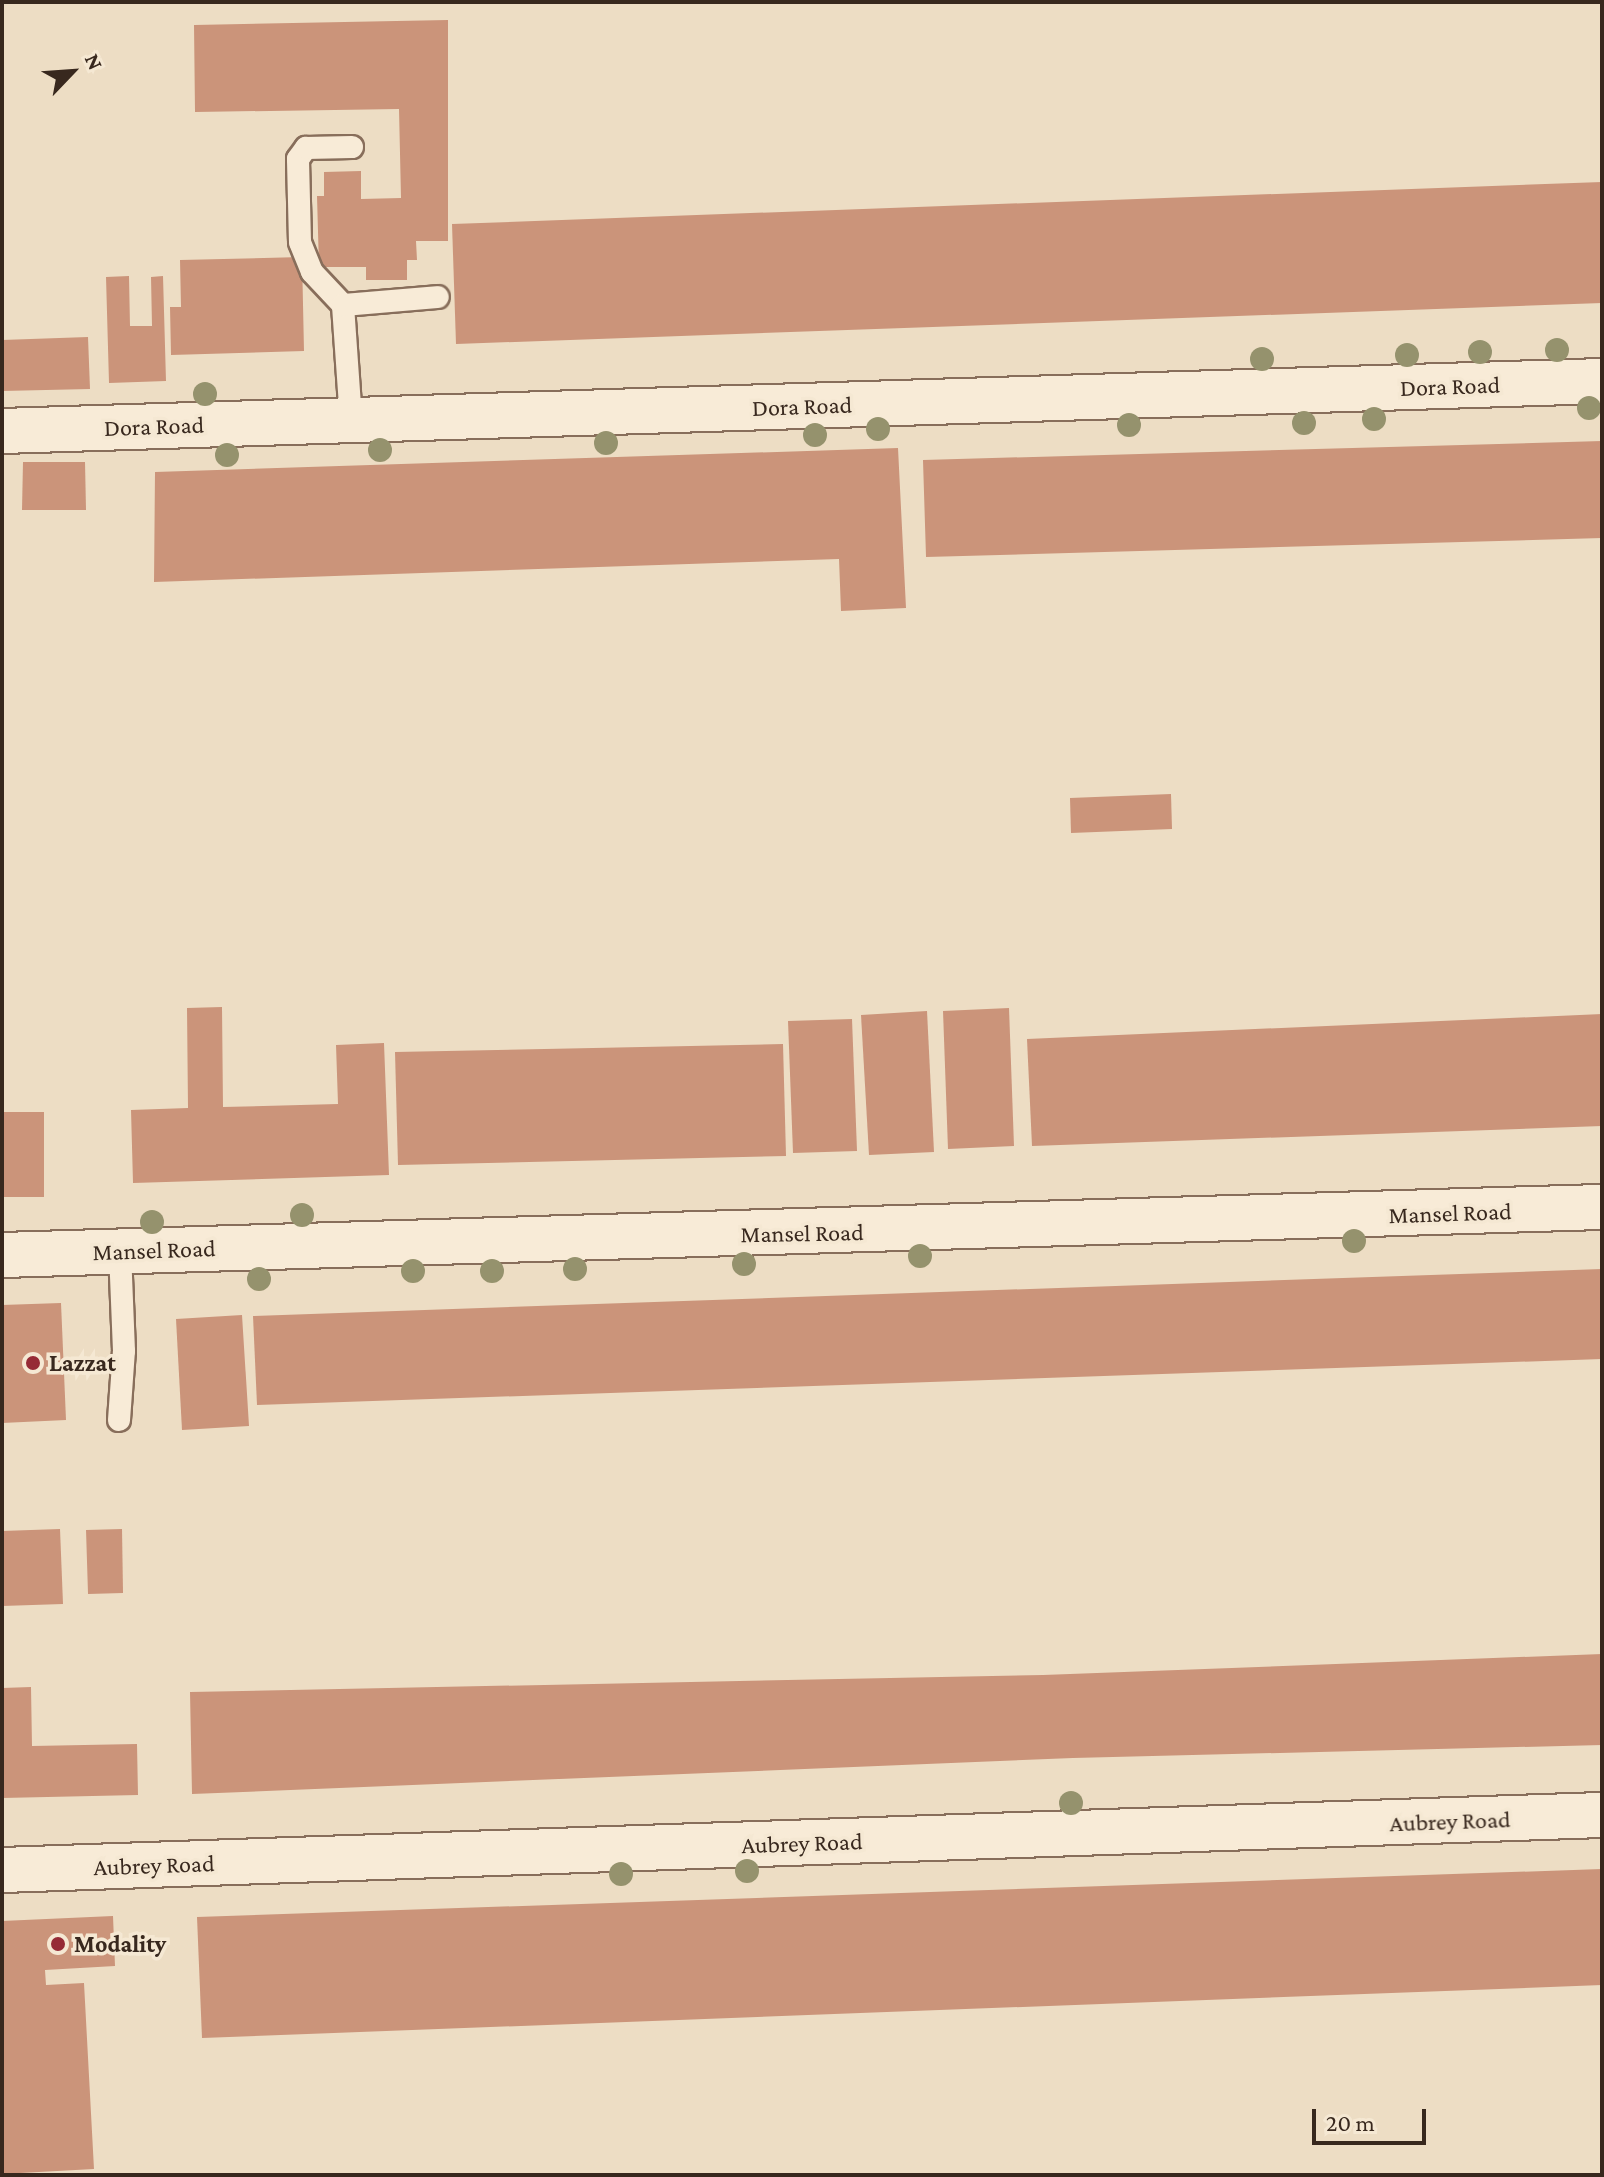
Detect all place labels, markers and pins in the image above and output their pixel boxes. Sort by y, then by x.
place label: Lazzat [49,1349,116,1377]
marker: Lazzat [24,1354,42,1372]
place label: Modality [74,1930,166,1958]
marker: Modality [49,1935,67,1953]

